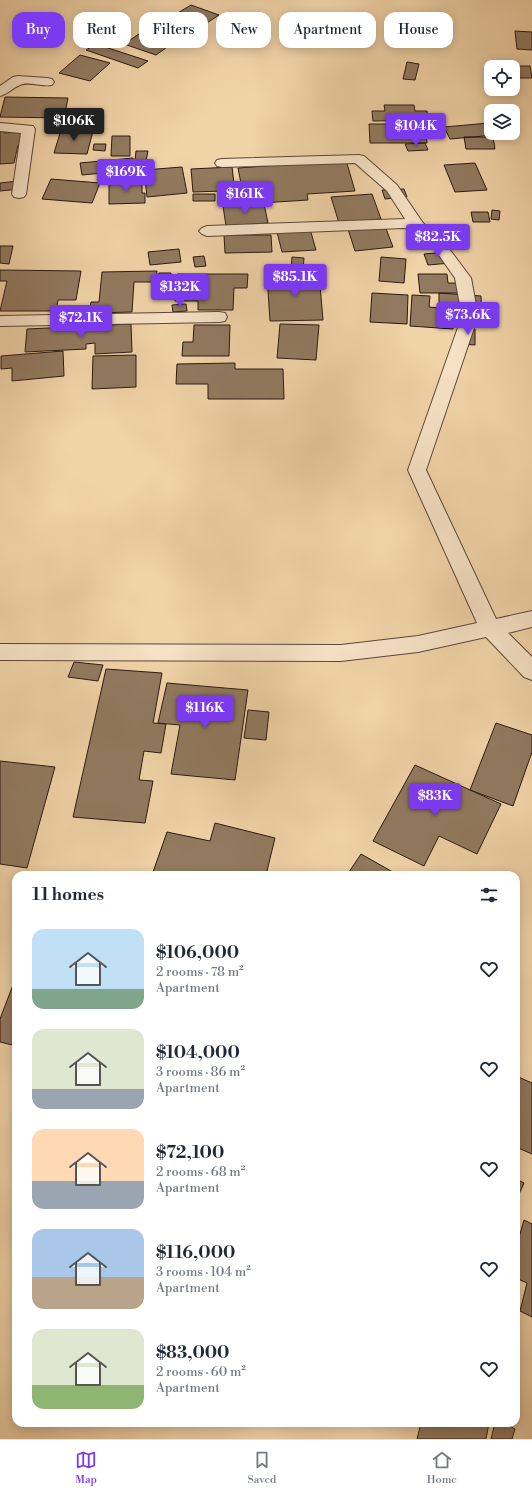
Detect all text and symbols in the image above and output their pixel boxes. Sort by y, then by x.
chip: Buy [12,12,65,48]
chip: Rent [73,12,131,48]
chip: Filters [139,12,208,48]
chip: New [216,12,271,48]
chip: Apartment [279,12,376,48]
chip: House [384,12,453,48]
map controls [484,60,520,140]
button: locate [484,60,520,96]
button: layers [484,104,520,140]
pin: $106K [46,108,102,142]
text: $106K [53,113,95,129]
pin: $104K [388,113,444,147]
text: $104K [395,118,437,134]
pin: $169K [98,159,154,193]
text: $169K [106,164,146,180]
pin: $161K [217,181,273,215]
text: $161K [226,186,264,202]
pin: $82.5K [405,224,471,258]
text: $82.5K [415,229,461,245]
pin: $85.1K [262,264,328,298]
text: $85.1K [273,269,317,285]
pin: $132K [152,274,208,308]
text: $132K [160,279,200,295]
pin: $73.6K [435,302,501,336]
pin: $72.1K [48,305,114,339]
text: $73.6K [445,307,491,323]
text: $72.1K [59,310,103,326]
pin: $116K [177,695,233,729]
text: $116K [186,700,224,716]
pin: $83K [411,783,459,817]
text: $83K [418,788,452,804]
text: 11 homes [32,884,104,906]
icon: filters [478,884,500,906]
text: $106,000 [156,942,239,964]
icon: home [64,945,112,993]
icon: heart [478,958,500,980]
text: 2 rooms · 78 m² [156,964,244,980]
text: Apartment [156,980,220,996]
text: $104,000 [156,1042,240,1064]
icon: home [64,1045,112,1093]
icon: heart [478,1058,500,1080]
text: 3 rooms · 86 m² [156,1064,245,1080]
text: Apartment [156,1080,220,1096]
text: $72,100 [156,1142,224,1164]
icon: home [64,1145,112,1193]
icon: heart [478,1158,500,1180]
text: 2 rooms · 68 m² [156,1164,245,1180]
text: Apartment [156,1180,220,1196]
text: $116,000 [156,1242,235,1264]
icon: home [64,1245,112,1293]
icon: heart [478,1258,500,1280]
text: 3 rooms · 104 m² [156,1264,251,1280]
text: Apartment [156,1280,220,1296]
text: $83,000 [156,1342,229,1364]
icon: home [64,1345,112,1393]
icon: heart [478,1358,500,1380]
text: 2 rooms · 60 m² [156,1364,246,1380]
text: Apartment [156,1380,220,1396]
tab: Map [75,1449,97,1487]
tab: Saved [247,1449,276,1487]
tab: Home [427,1449,457,1487]

